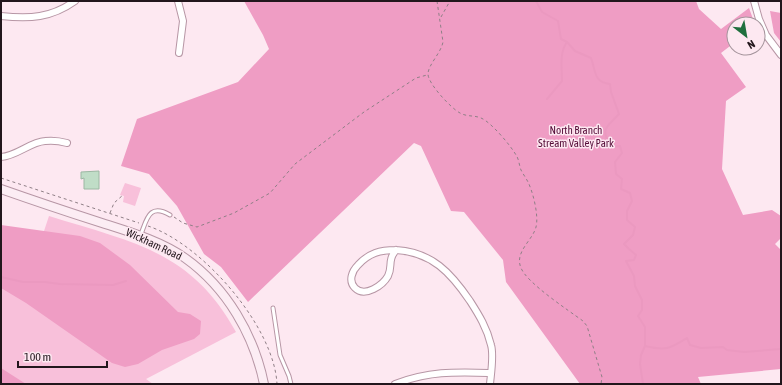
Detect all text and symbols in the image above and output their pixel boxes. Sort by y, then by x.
north arrow [726,16,766,56]
text: N [745,38,757,51]
park label: North Branch Stream Valley Park [538,124,614,149]
street label: Wickham Road [124,226,184,262]
scale bar [18,343,107,369]
text: 100 m [24,350,51,364]

